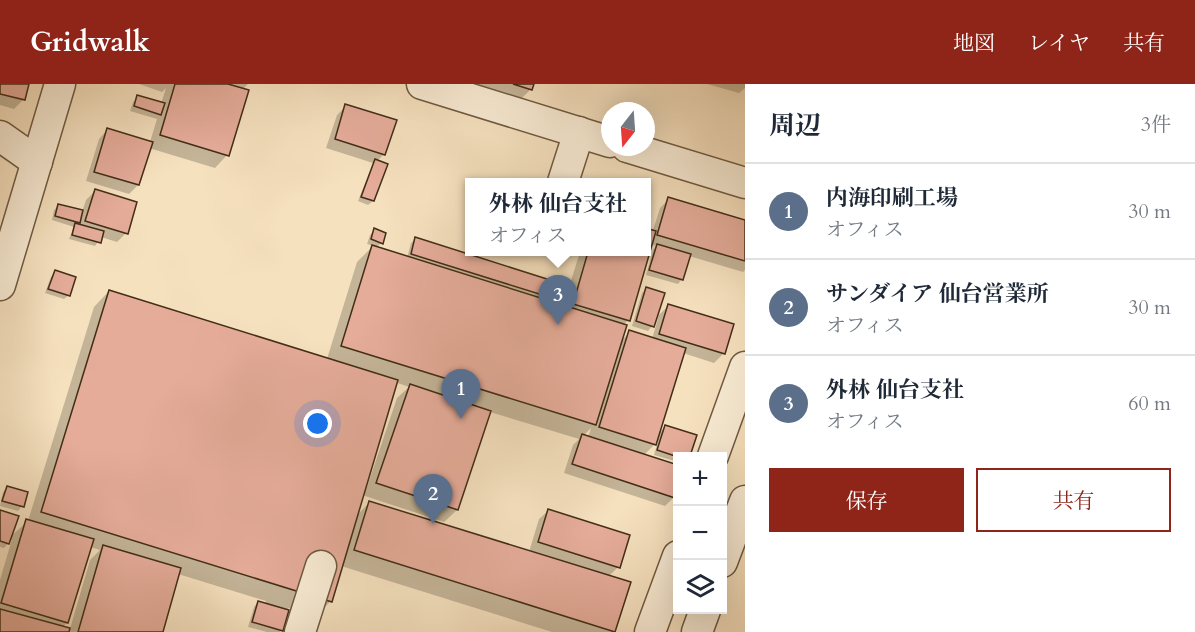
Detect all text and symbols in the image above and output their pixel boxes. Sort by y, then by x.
text: Gridwalk [30,23,150,61]
text: 地図 [953,29,995,58]
text: レイヤ [1028,29,1090,58]
text: 共有 [1123,29,1165,58]
north arrow [601,102,655,156]
text: 周辺 [769,108,821,143]
text: 3件 [1141,111,1171,138]
popup [465,178,651,256]
text: 内海印刷工場 [826,183,958,213]
text: 外林 仙台支社 [489,189,627,219]
text: 1 [783,198,794,225]
text: 30 m [1128,198,1171,225]
text: オフィス [826,216,904,243]
text: オフィス [489,222,567,249]
pin: 3 [538,276,578,325]
text: サンダイア 仙台営業所 [826,279,1049,309]
text: 2 [783,294,794,321]
text: 30 m [1128,294,1171,321]
text: オフィス [826,312,904,339]
pin: 1 [442,370,480,419]
text: 外林 仙台支社 [826,375,964,405]
text: 3 [783,390,794,417]
text: 60 m [1128,390,1171,417]
text: オフィス [826,408,904,435]
your location [303,409,332,438]
map controls [673,452,727,614]
button: + [673,452,727,506]
button: 保存 [769,468,964,532]
button: 共有 [976,468,1171,532]
pin: 2 [414,474,452,524]
button: − [673,506,727,560]
button: layers [673,560,727,614]

